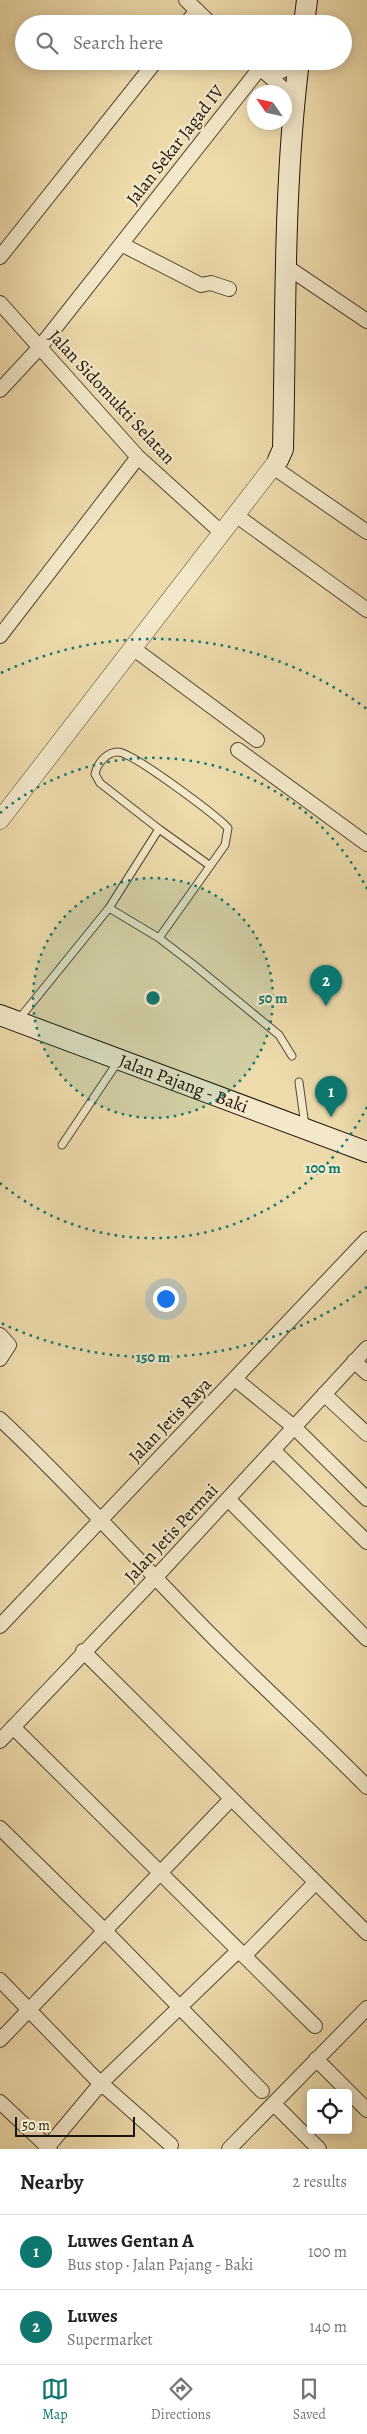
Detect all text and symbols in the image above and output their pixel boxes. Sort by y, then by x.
search box [15,15,352,70]
icon: search [33,29,61,57]
text: Search here [73,30,163,56]
street label: Jalan Sekar Jagad IV [121,80,229,210]
north arrow [247,85,292,130]
street label: Jalan Sidomukti Selatan [43,325,181,469]
pin: 2 [310,965,342,1006]
text: 50 m [258,988,288,1008]
centre of rings [144,989,162,1007]
street label: Jalan Pajang - Baki [116,1048,252,1119]
pin: 1 [315,1076,347,1117]
text: 100 m [305,1158,341,1178]
your location [153,1286,179,1312]
text: 150 m [136,1347,171,1367]
street label: Jalan Jetis Raya [123,1372,217,1468]
street label: Jalan Jetis Permai [119,1478,223,1588]
map controls [307,2089,352,2134]
button: locate [307,2089,352,2134]
scale bar [15,2114,135,2137]
text: 50 m [22,2116,50,2135]
text: Nearby [20,2168,83,2196]
text: 2 results [292,2171,347,2193]
text: Luwes Gentan A [67,2228,194,2254]
text: 1 [33,2241,39,2263]
text: 100 m [308,2241,347,2263]
text: Bus stop · Jalan Pajang - Baki [67,2254,253,2276]
text: Luwes [67,2303,118,2329]
text: 2 [32,2316,40,2338]
text: 140 m [309,2316,347,2338]
text: Supermarket [67,2329,153,2351]
tab: Map [41,2375,69,2424]
tab: Directions [151,2375,211,2424]
tab: Saved [293,2375,326,2424]

